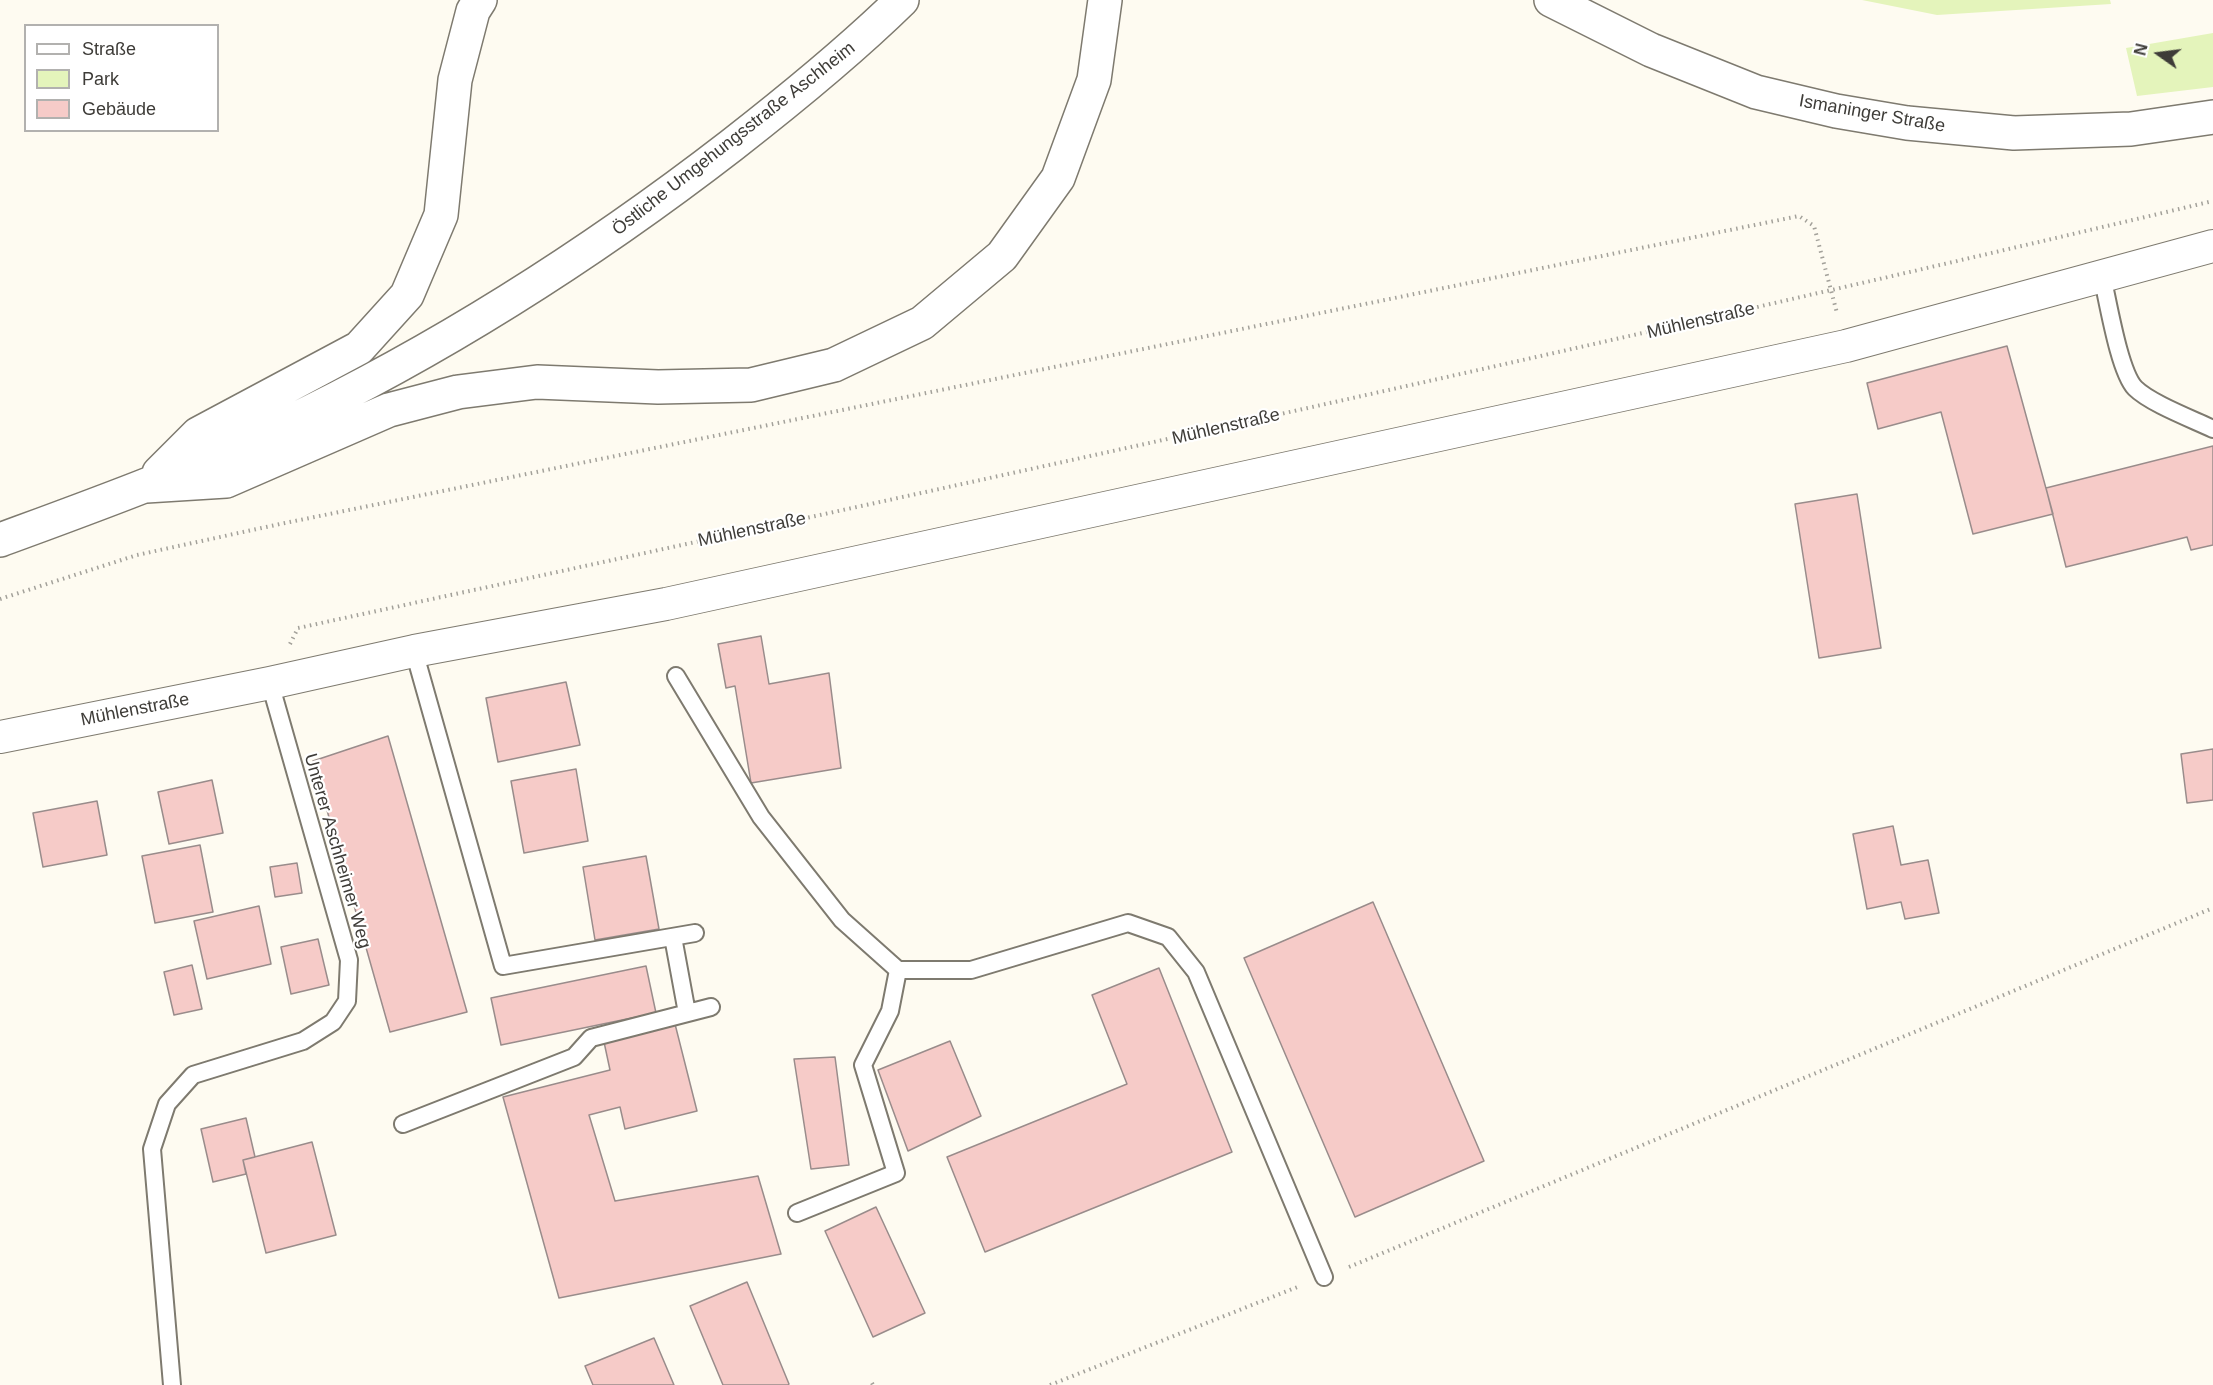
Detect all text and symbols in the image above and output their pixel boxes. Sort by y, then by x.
legend [24,24,219,132]
north arrow [2129,24,2189,84]
street label: Östliche Umgehungsstraße Aschheim [608,37,860,241]
text: Straße [82,39,136,59]
text: N [2131,42,2151,57]
text: Park [82,69,119,89]
street label: Ismaninger Straße [1797,91,1947,137]
text: Gebäude [82,99,156,119]
street label: Mühlenstraße [1645,298,1757,344]
street label: Mühlenstraße [1170,404,1282,450]
street label: Mühlenstraße [696,508,808,552]
street label: Mühlenstraße [79,689,191,731]
street label: Unterer Aschheimer Weg [299,751,375,951]

